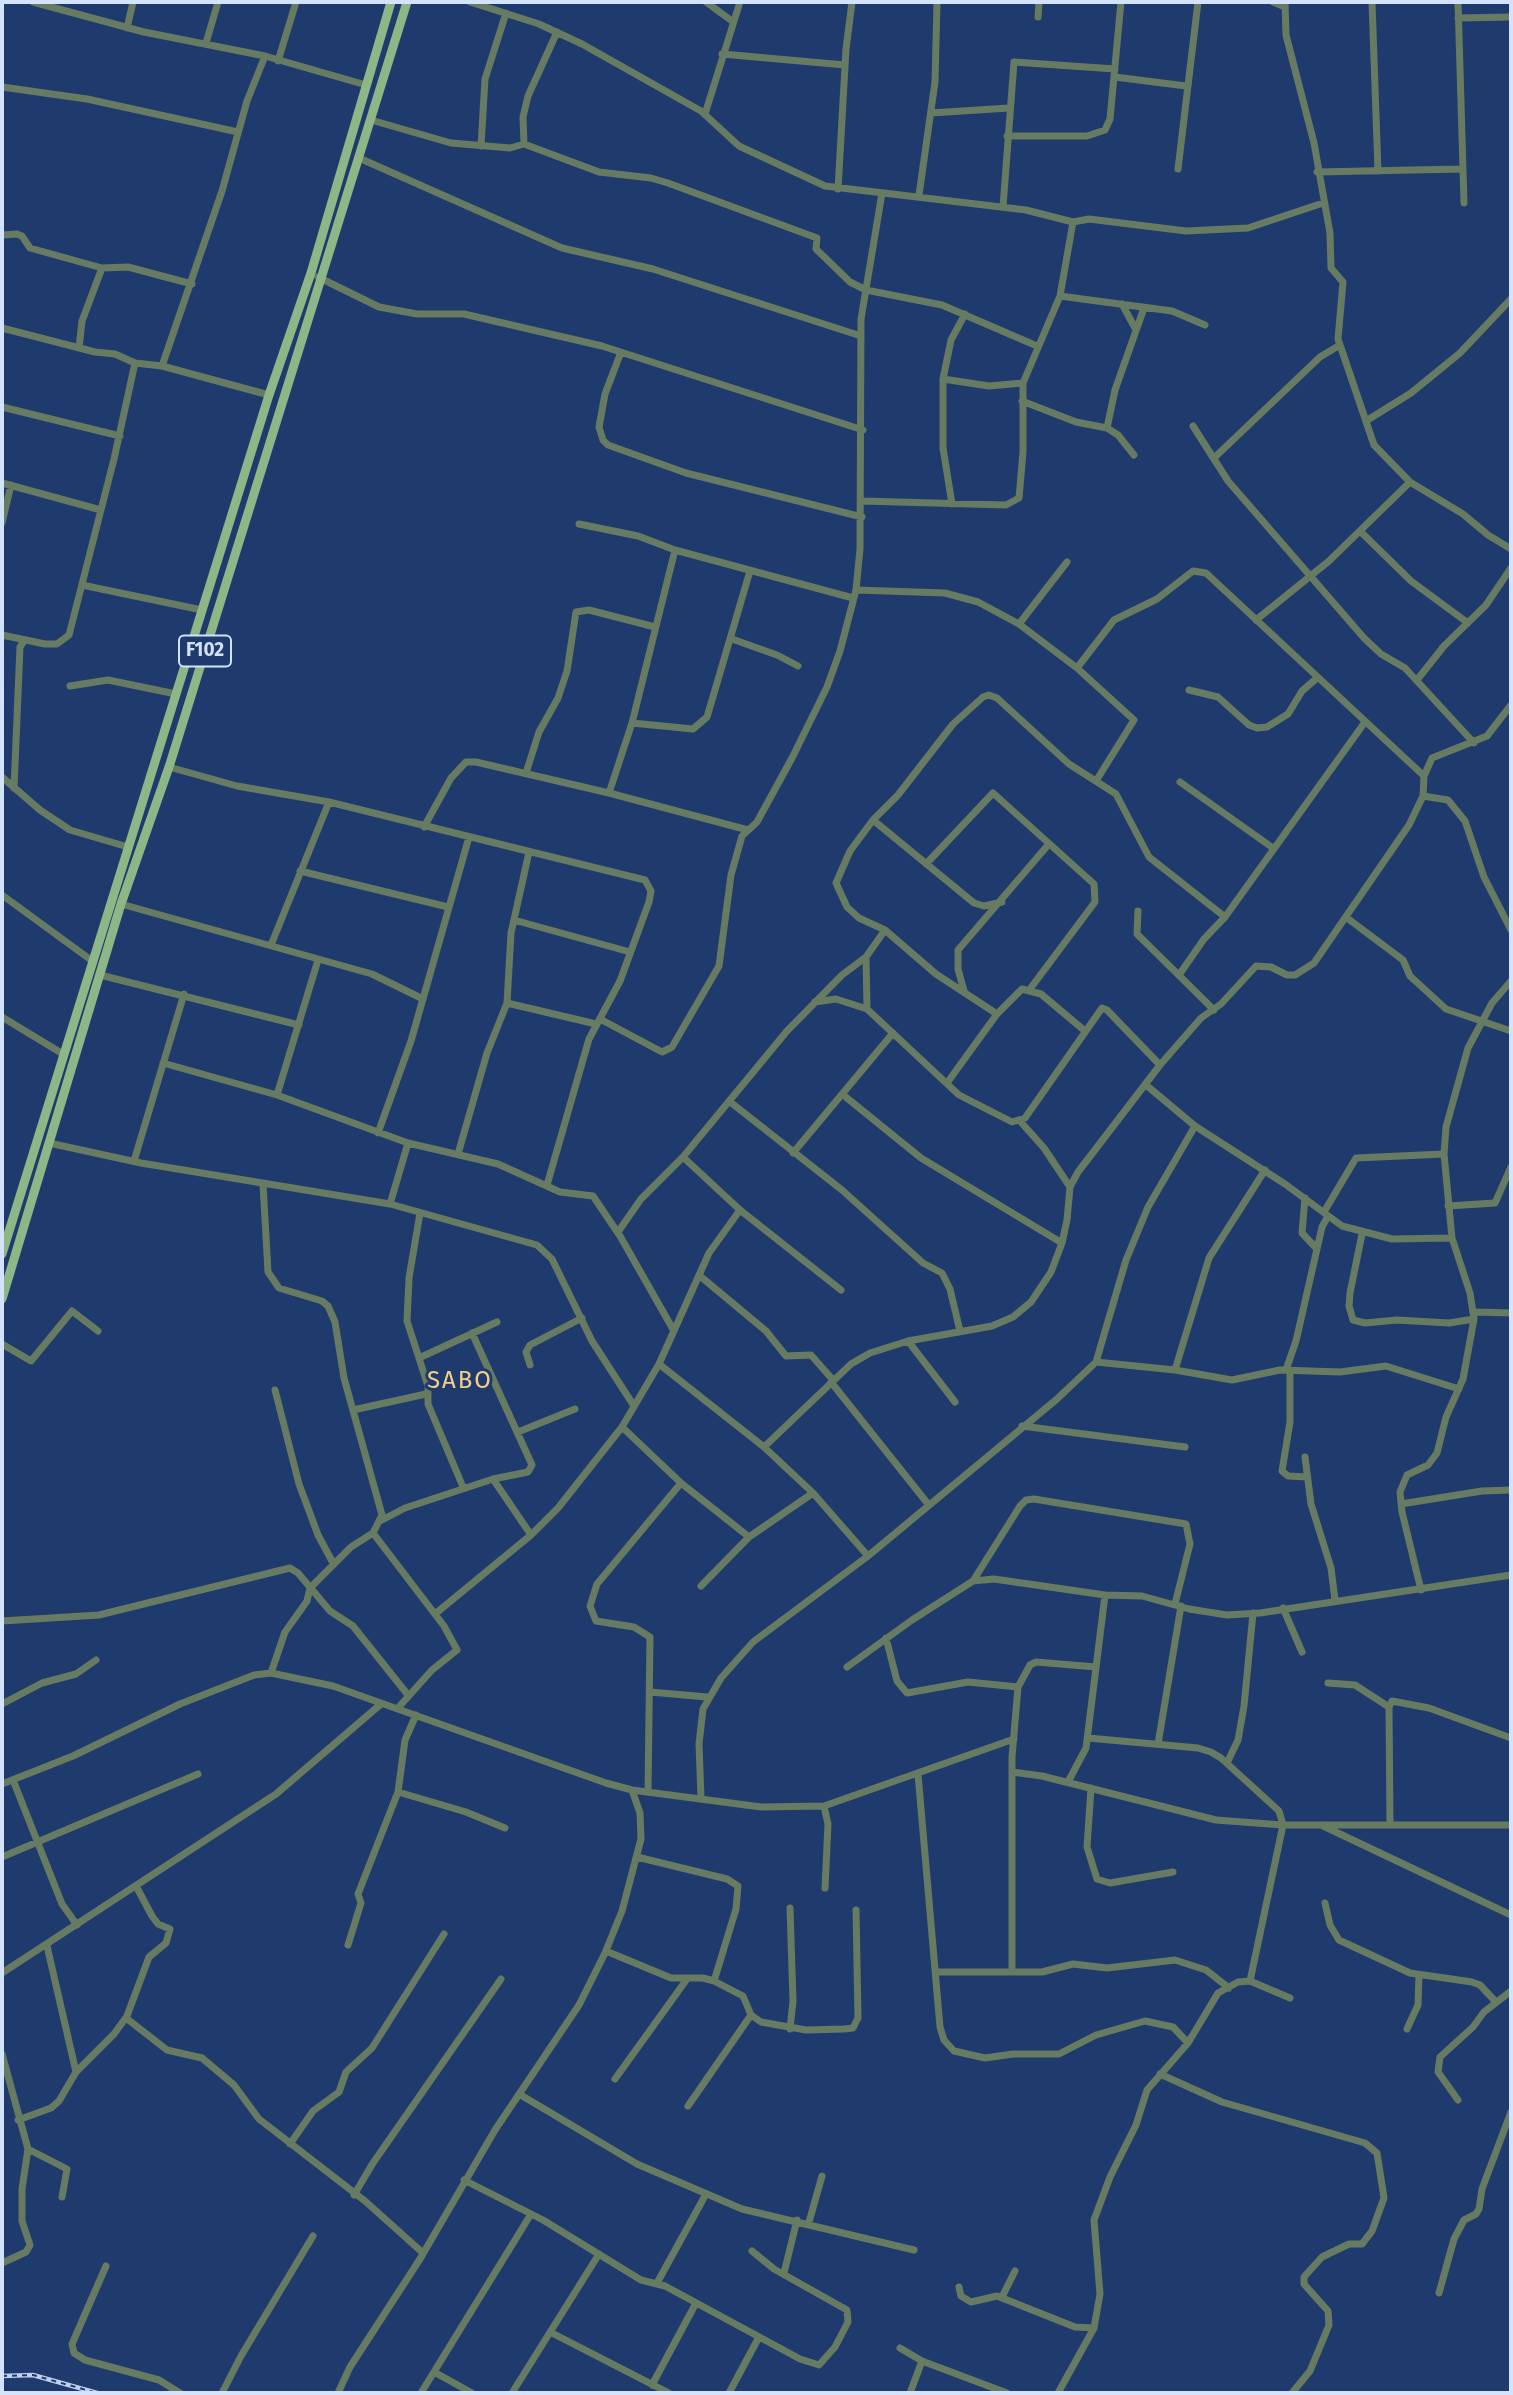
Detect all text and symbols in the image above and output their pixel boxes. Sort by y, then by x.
road number: F102 [179,636,231,666]
district label: SABO [428,1367,492,1395]

